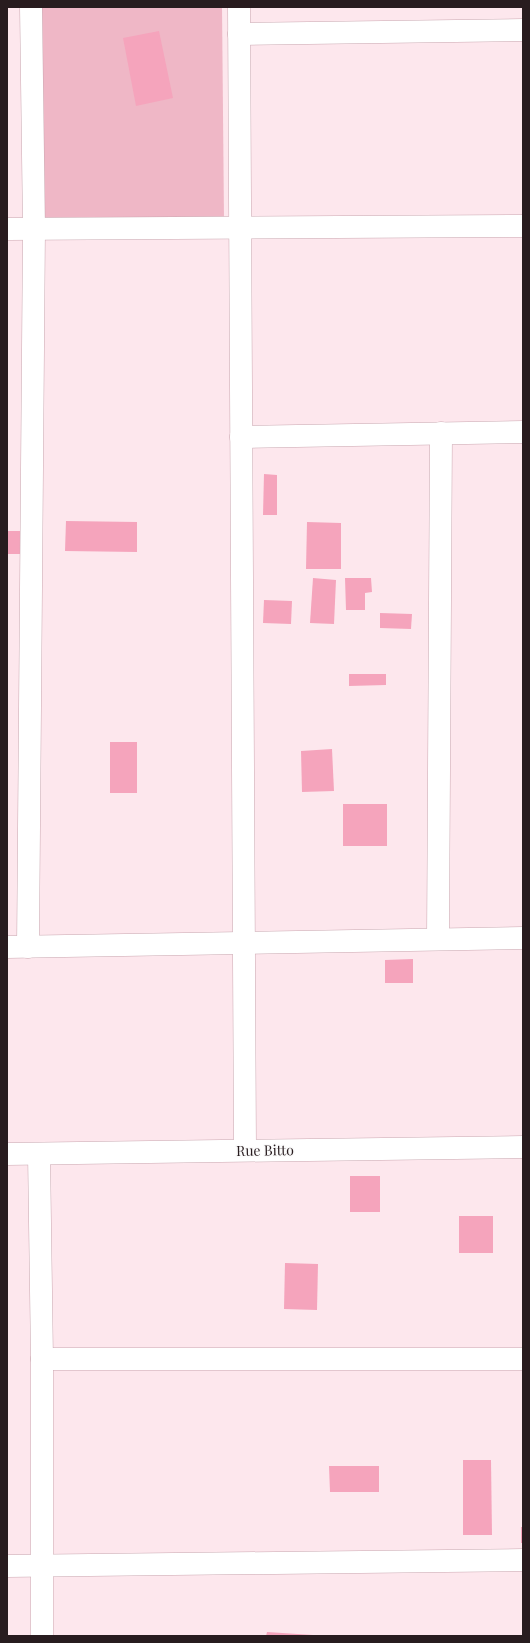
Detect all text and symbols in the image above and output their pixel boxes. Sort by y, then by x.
street label: Rue Bitto [236,1140,294,1160]

